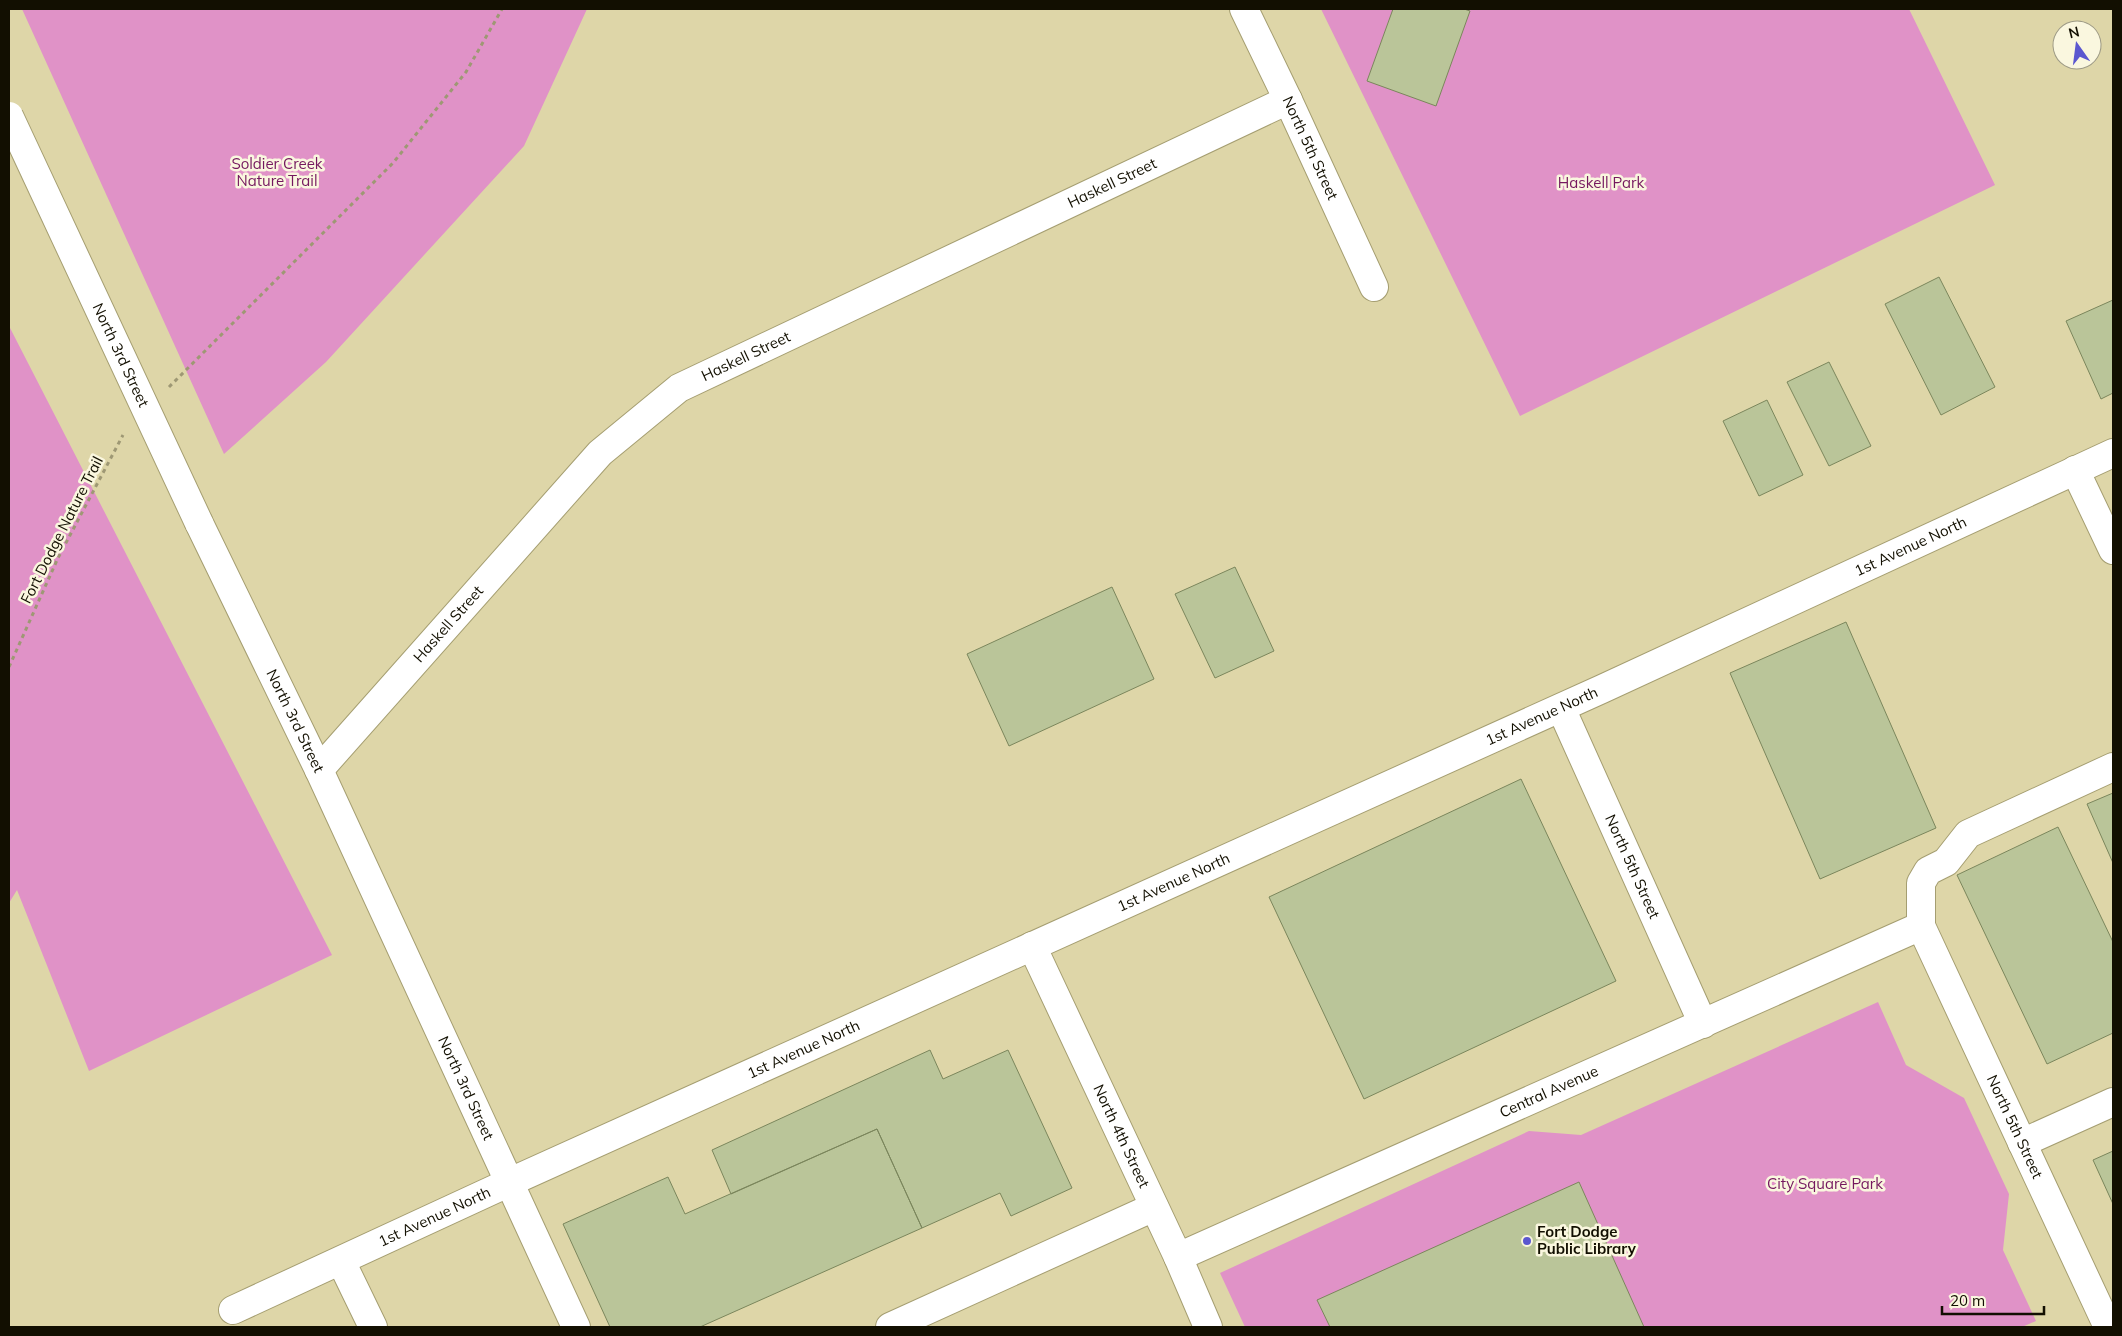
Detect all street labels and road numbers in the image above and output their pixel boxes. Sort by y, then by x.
street label: North 5th Street [1279,93,1343,203]
street label: Haskell Street [1064,154,1159,212]
street label: North 3rd Street [89,300,154,410]
street label: Haskell Street [698,327,793,385]
street label: Fort Dodge Nature Trail [16,453,107,607]
street label: 1st Avenue North [1851,512,1969,580]
street label: Haskell Street [409,581,487,666]
street label: North 3rd Street [262,666,329,775]
street label: 1st Avenue North [1482,682,1601,749]
street label: North 5th Street [1601,811,1664,922]
street label: 1st Avenue North [1114,848,1233,916]
street label: 1st Avenue North [744,1015,863,1083]
street label: North 3rd Street [434,1033,498,1143]
street label: Central Avenue [1496,1061,1601,1122]
street label: North 5th Street [1983,1072,2047,1181]
street label: North 4th Street [1089,1081,1154,1191]
street label: 1st Avenue North [375,1182,493,1251]

